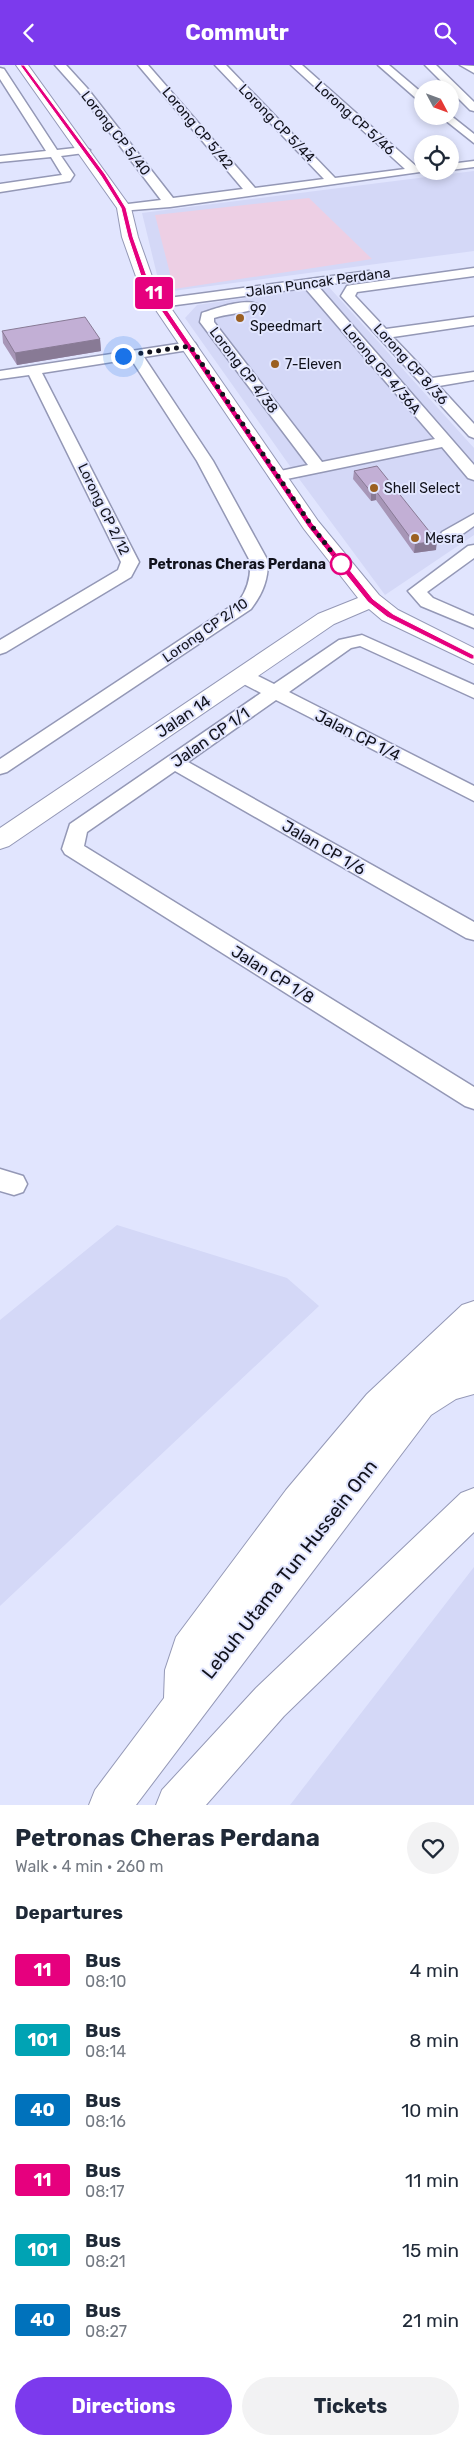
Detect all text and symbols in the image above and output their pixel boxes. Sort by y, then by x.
icon: back [15,19,43,47]
text: Commutr [185,19,289,46]
icon: search [431,19,459,47]
street label: Lorong CP 5/46 [311,78,398,159]
north arrow [414,80,459,125]
map controls [414,80,459,180]
street label: Lorong CP 5/44 [235,81,318,166]
street label: Lorong CP 5/42 [158,84,237,173]
street label: Lorong CP 5/40 [77,88,154,179]
button: locate [414,135,459,180]
street label: Jalan Puncak Perdana [245,264,391,301]
line badge: 11 [132,277,176,309]
text: 11 [145,282,163,304]
place label: 99 Speedmart [250,302,323,335]
marker: 99 Speedmart [234,312,246,324]
street label: Lorong CP 8/36 [370,320,451,408]
street label: Lorong CP 4/36A [339,321,425,418]
street label: Lorong CP 4/38 [206,324,282,417]
your location [111,344,136,369]
place label: 7-Eleven [285,356,342,373]
marker: 7-Eleven [269,358,281,370]
street label: Lorong CP 2/12 [74,461,133,558]
place label: Shell Select [384,480,461,497]
marker: Shell Select [368,482,380,494]
place label: Mesra [425,530,464,547]
marker: Mesra [409,532,421,544]
marker: Petronas Cheras Perdana [330,553,352,575]
place label: Petronas Cheras Perdana [148,556,326,573]
street label: Lorong CP 2/10 [159,595,251,666]
street label: Jalan 14 [152,691,214,742]
street label: Jalan CP 1/1 [168,704,253,771]
street label: Jalan CP 1/4 [312,706,404,765]
street label: Jalan CP 1/6 [279,816,369,879]
street label: Jalan CP 1/8 [228,941,318,1007]
street label: Lebuh Utama Tun Hussein Onn [197,1455,382,1683]
button: heart [407,1822,459,1874]
text: Petronas Cheras Perdana [15,1824,320,1852]
text: Walk · 4 min · 260 m [15,1857,164,1876]
text: Departures [15,1901,123,1924]
text: Bus [85,1949,121,1972]
text: 11 [34,1959,51,1981]
text: 4 min [410,1959,459,1982]
text: 08:10 [85,1972,126,1991]
text: Bus [85,2019,121,2042]
text: 101 [27,2029,58,2051]
text: 8 min [409,2029,459,2052]
text: 08:14 [85,2042,126,2061]
text: Bus [85,2089,121,2112]
text: 40 [30,2099,55,2121]
text: 10 min [401,2099,459,2122]
text: 08:16 [85,2112,126,2131]
text: Bus [85,2159,121,2182]
text: 11 [34,2169,51,2191]
text: 11 min [405,2169,459,2192]
text: 08:17 [85,2182,125,2201]
text: Bus [85,2229,121,2252]
text: 101 [27,2239,58,2261]
text: 15 min [402,2239,459,2262]
text: 08:21 [85,2252,126,2271]
text: Bus [85,2299,121,2322]
text: 40 [30,2309,55,2331]
text: 21 min [402,2309,459,2332]
text: 08:27 [85,2322,127,2341]
button: Directions [15,2377,232,2435]
button: Tickets [242,2377,459,2435]

